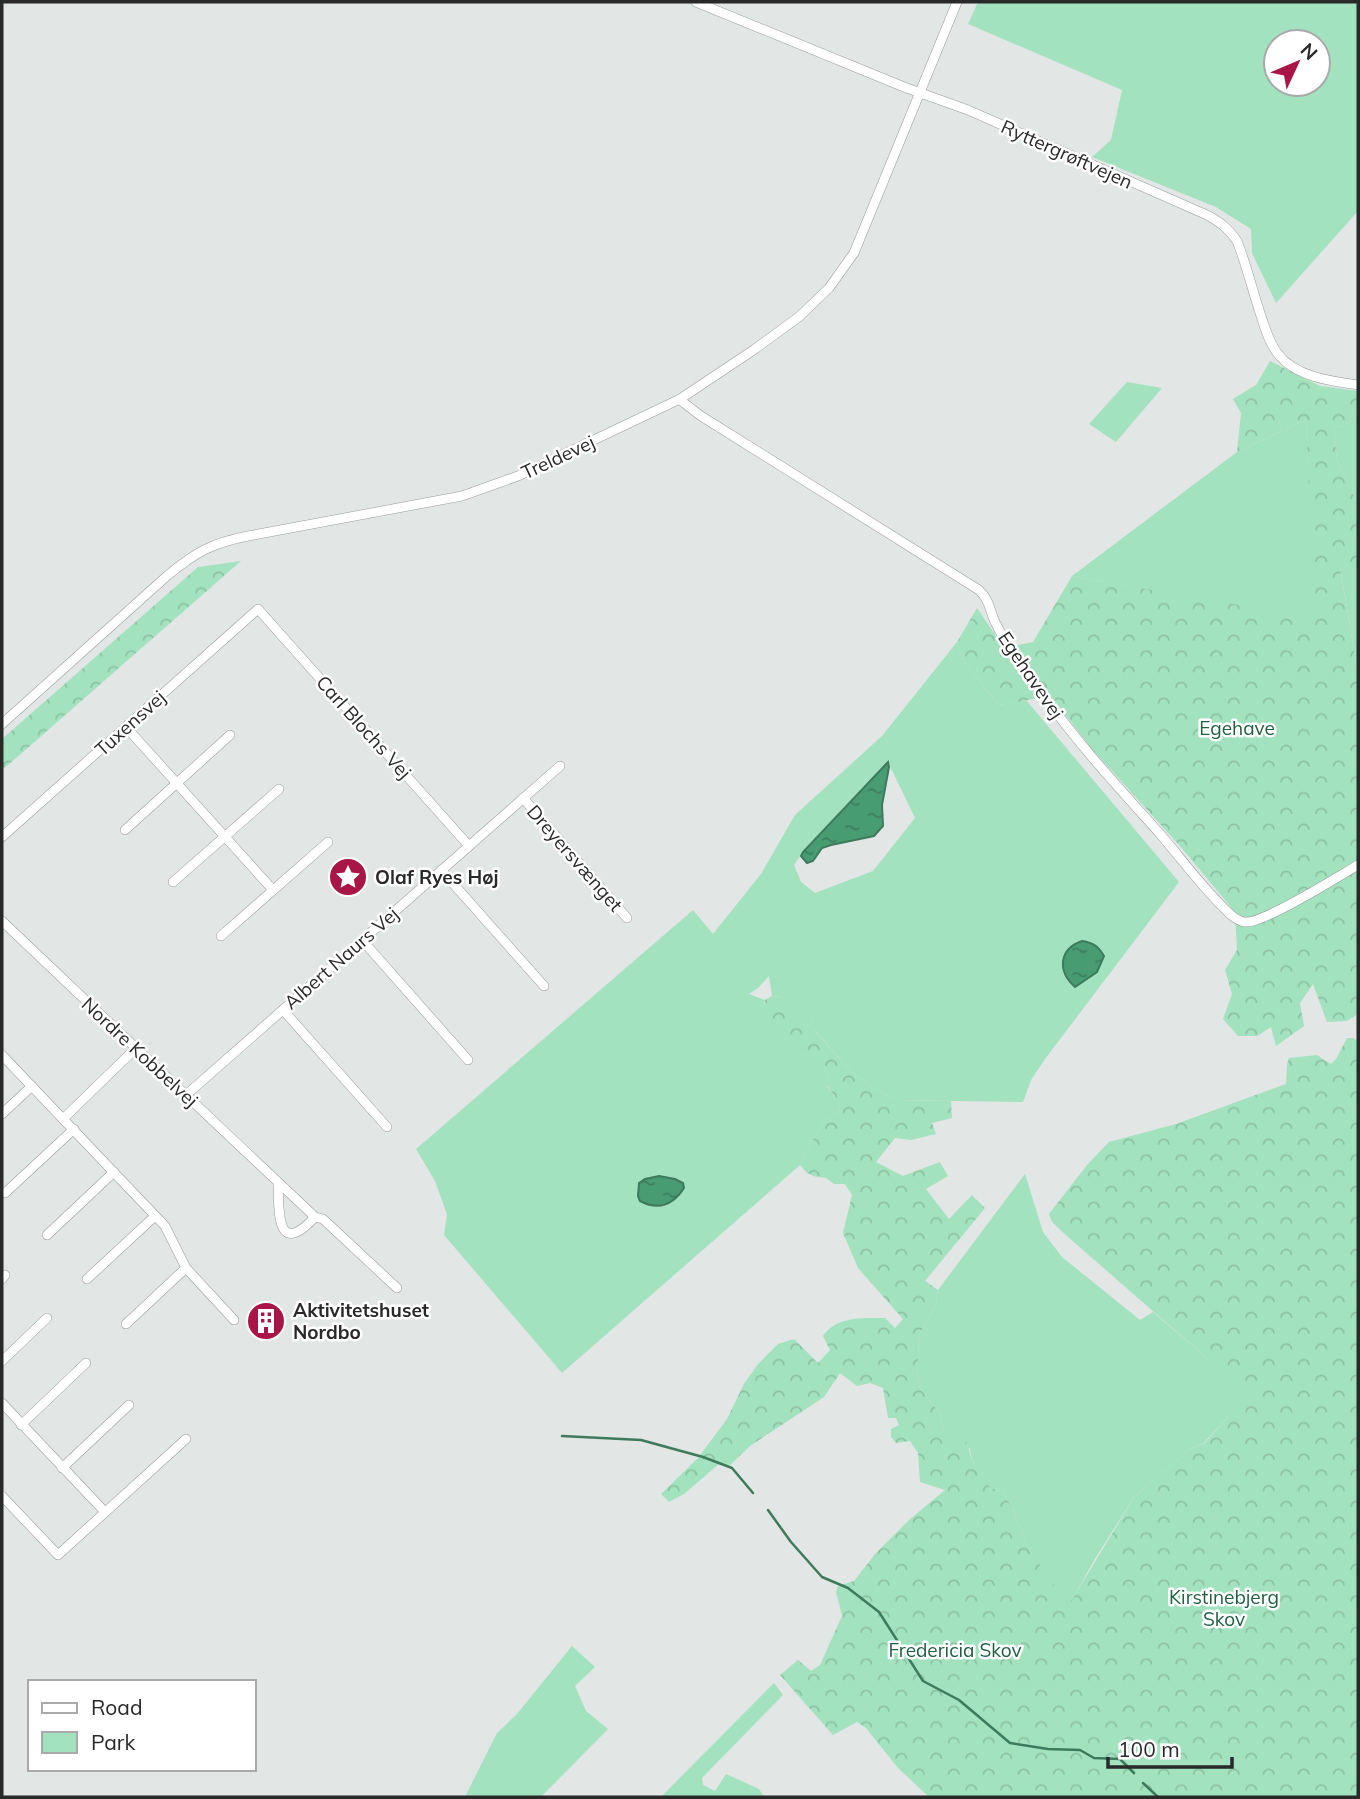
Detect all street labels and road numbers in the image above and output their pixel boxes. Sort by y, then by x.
street label: Ryttergrøftvejen [998,114,1136,194]
street label: Treldevej [518,430,598,484]
street label: Egehavevej [993,627,1069,723]
street label: Carl Blochs Vej [311,670,417,784]
street label: Tuxensvej [90,685,170,761]
street label: Dreyersvænget [522,800,628,917]
street label: Albert Naurs Vej [279,902,403,1014]
street label: Nordre Kobbelvej [77,992,203,1112]

